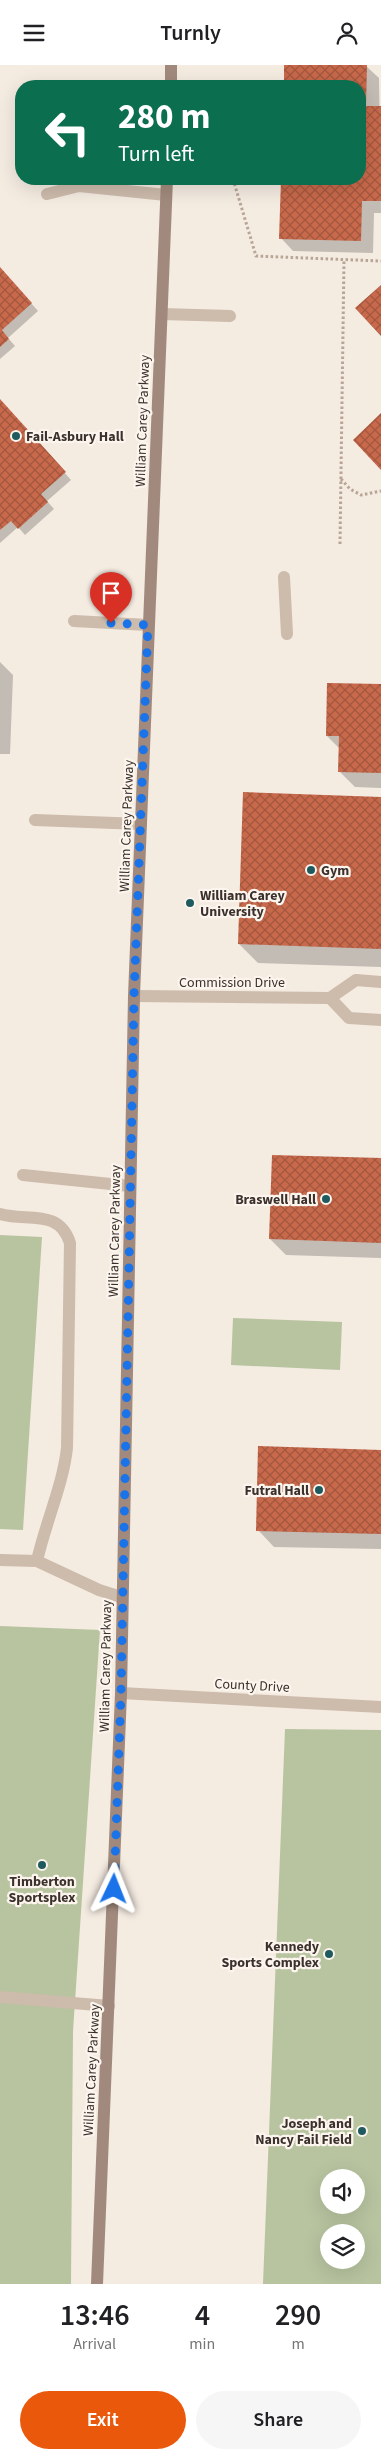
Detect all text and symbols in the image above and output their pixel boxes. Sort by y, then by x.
text: Turnly [160,17,221,49]
icon: menu [20,19,48,47]
icon: person [333,19,361,47]
text: 280 m [118,92,210,142]
icon: left [35,100,100,165]
text: Turn left [118,138,194,170]
street label: William Carey Parkway [131,354,155,487]
place label: Fail-Asbury Hall [26,427,124,447]
marker: Fail-Asbury Hall [10,430,22,442]
pin [90,572,132,623]
icon: arrive [97,579,125,607]
street label: William Carey Parkway [115,759,139,892]
place label: Gym [321,861,349,881]
marker: Gym [305,864,317,876]
place label: William Carey University [200,886,285,922]
marker: William Carey University [184,897,196,909]
street label: Commission Drive [179,973,285,993]
street label: William Carey Parkway [104,1164,126,1297]
place label: Braswell Hall [235,1190,316,1210]
marker: Braswell Hall [320,1193,332,1205]
place label: Futral Hall [244,1481,309,1501]
marker: Futral Hall [313,1484,325,1496]
street label: William Carey Parkway [95,1599,117,1732]
street label: County Drive [214,1674,290,1698]
marker: Timberton Sportsplex [36,1859,48,1871]
position arrow [87,1862,139,1914]
place label: Timberton Sportsplex [9,1872,75,1908]
place label: Kennedy Sports Complex [221,1937,320,1973]
marker: Kennedy Sports Complex [323,1948,335,1960]
street label: William Carey Parkway [79,2003,105,2137]
place label: Joseph and Nancy Fail Field [255,2114,352,2150]
marker: Joseph and Nancy Fail Field [356,2125,368,2137]
map controls [320,2169,365,2269]
button: sound [320,2169,365,2214]
button: layers [320,2224,365,2269]
text: 13:46 [60,2294,130,2337]
text: 4 [195,2294,210,2337]
text: 290 [275,2294,321,2337]
text: Arrival [73,2333,116,2355]
text: min [189,2333,215,2355]
text: m [292,2333,305,2355]
button: Exit [20,2391,186,2449]
button: Share [196,2391,361,2449]

